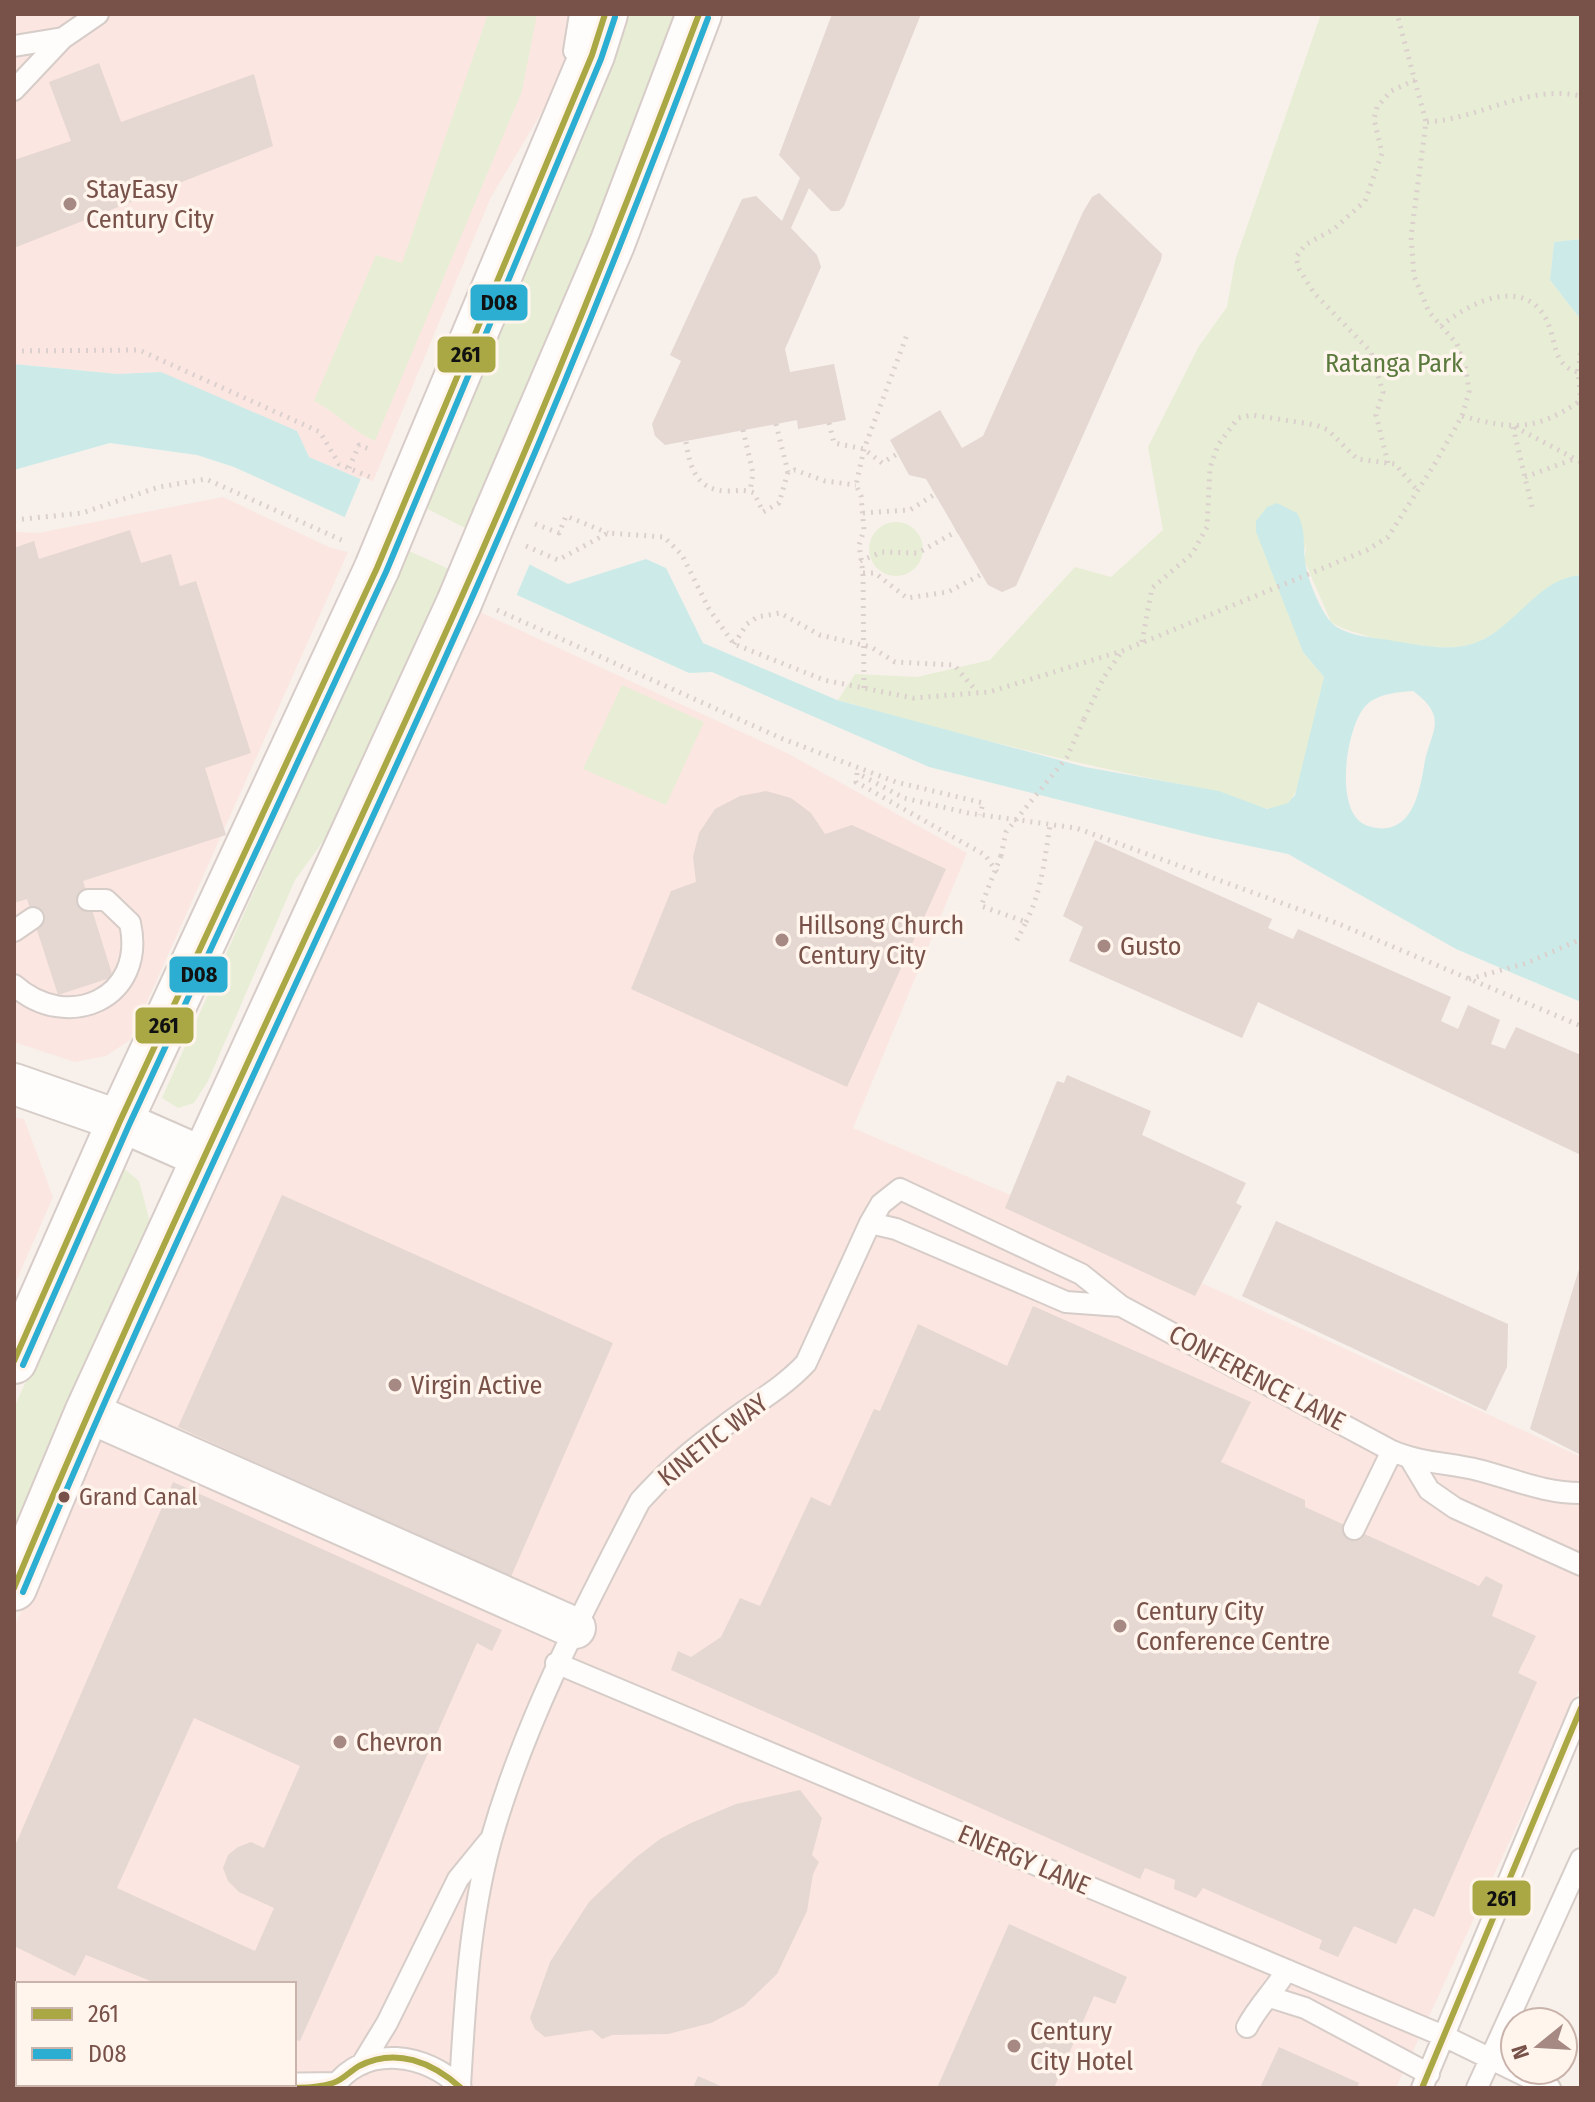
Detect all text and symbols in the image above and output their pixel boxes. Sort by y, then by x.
place label: StayEasy Century City [86,174,214,235]
marker: StayEasy Century City [61,195,79,213]
line badge: D08 [469,283,529,322]
text: D08 [481,289,518,316]
line badge: 261 [436,335,497,374]
text: 261 [450,341,481,368]
park label: Ratanga Park [1325,348,1464,379]
place label: Hillsong Church Century City [798,910,964,971]
marker: Hillsong Church Century City [773,931,791,949]
place label: Gusto [1120,931,1181,962]
marker: Gusto [1095,937,1113,955]
line badge: D08 [168,955,229,994]
text: D08 [181,961,218,988]
line badge: 261 [134,1006,195,1045]
text: 261 [148,1012,179,1039]
street label: CONFERENCE LANE [1164,1318,1350,1438]
place label: Virgin Active [411,1370,542,1401]
marker: Virgin Active [386,1376,404,1394]
street label: KINETIC WAY [652,1387,774,1493]
place label: Grand Canal [79,1483,198,1511]
marker: Grand Canal [56,1489,72,1505]
place label: Century City Conference Centre [1136,1596,1330,1657]
marker: Century City Conference Centre [1111,1617,1129,1635]
place label: Chevron [356,1727,443,1758]
marker: Chevron [331,1733,349,1751]
street label: ENERGY LANE [953,1818,1095,1902]
line badge: 261 [1471,1879,1532,1917]
text: 261 [1486,1885,1517,1912]
legend [16,1982,296,2086]
text: 261 [88,2000,119,2028]
north arrow [1499,2006,1579,2086]
place label: Century City Hotel [1030,2016,1133,2077]
marker: Century City Hotel [1005,2037,1023,2055]
text: D08 [88,2040,126,2068]
text: N [1506,2042,1535,2062]

